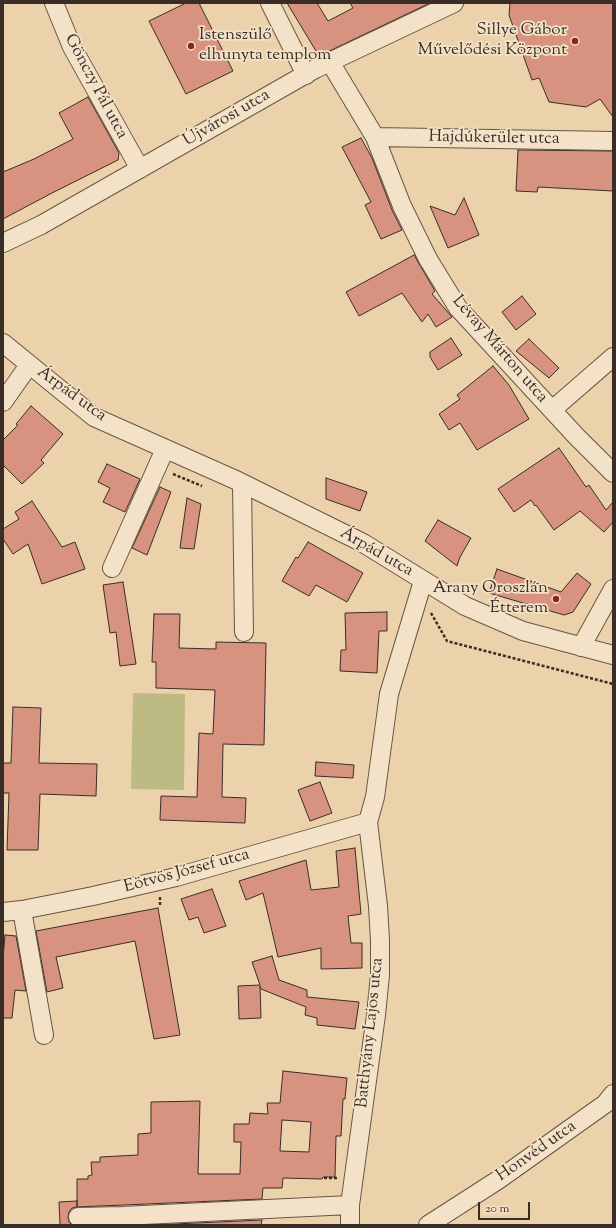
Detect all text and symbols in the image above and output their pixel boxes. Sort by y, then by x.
place label: Sillye Gábor Művelődési Központ [418,21,567,61]
place label: Istenszülő elhunyta templom [199,26,331,66]
street label: Gönczy Pál utca [59,31,131,143]
marker: Sillye Gábor Művelődési Központ [570,36,580,46]
marker: Istenszülő elhunyta templom [186,41,196,51]
street label: Újvárosi utca [180,86,274,152]
street label: Hajdúkerület utca [428,128,560,150]
street label: Lévay Márton utca [447,292,551,408]
street label: Árpád utca [32,363,110,427]
street label: Árpád utca [336,524,416,582]
place label: Arany Oroszlán Étterem [433,579,548,619]
marker: Arany Oroszlán Étterem [551,594,561,604]
street label: Eötvös József utca [122,845,252,899]
street label: Batthyány Lajos utca [353,957,389,1109]
street label: Honvéd utca [493,1117,581,1187]
scale bar [480,1194,532,1220]
text: 20 m [485,1200,509,1218]

